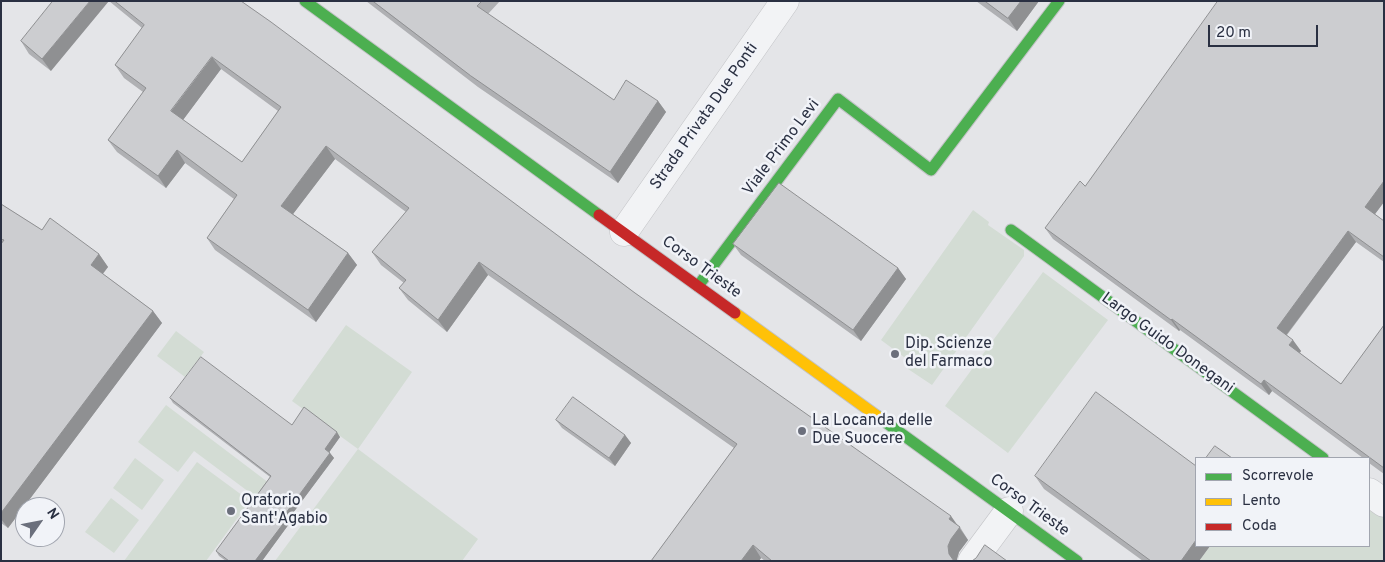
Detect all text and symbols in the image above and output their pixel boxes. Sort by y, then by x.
scale bar [1210,15,1320,47]
text: 20 m [1216,24,1251,43]
street label: Strada Privata Due Ponti [647,40,763,194]
street label: Viale Primo Levi [740,96,824,200]
street label: Corso Trieste [657,233,745,303]
street label: Largo Guido Donegani [1097,289,1237,399]
place label: Dip. Scienze del Farmaco [905,335,992,373]
marker: Dip. Scienze del Farmaco [889,348,901,360]
place label: La Locanda delle Due Suocere [812,412,933,450]
marker: La Locanda delle Due Suocere [796,425,808,437]
legend [1195,457,1370,547]
text: Scorrevole [1242,467,1314,486]
street label: Corso Trieste [985,471,1073,541]
place label: Oratorio Sant'Agabio [241,492,328,530]
text: Lento [1242,492,1281,511]
north arrow [15,497,65,547]
text: N [42,505,62,523]
marker: Oratorio Sant'Agabio [225,505,237,517]
text: Coda [1242,517,1277,536]

